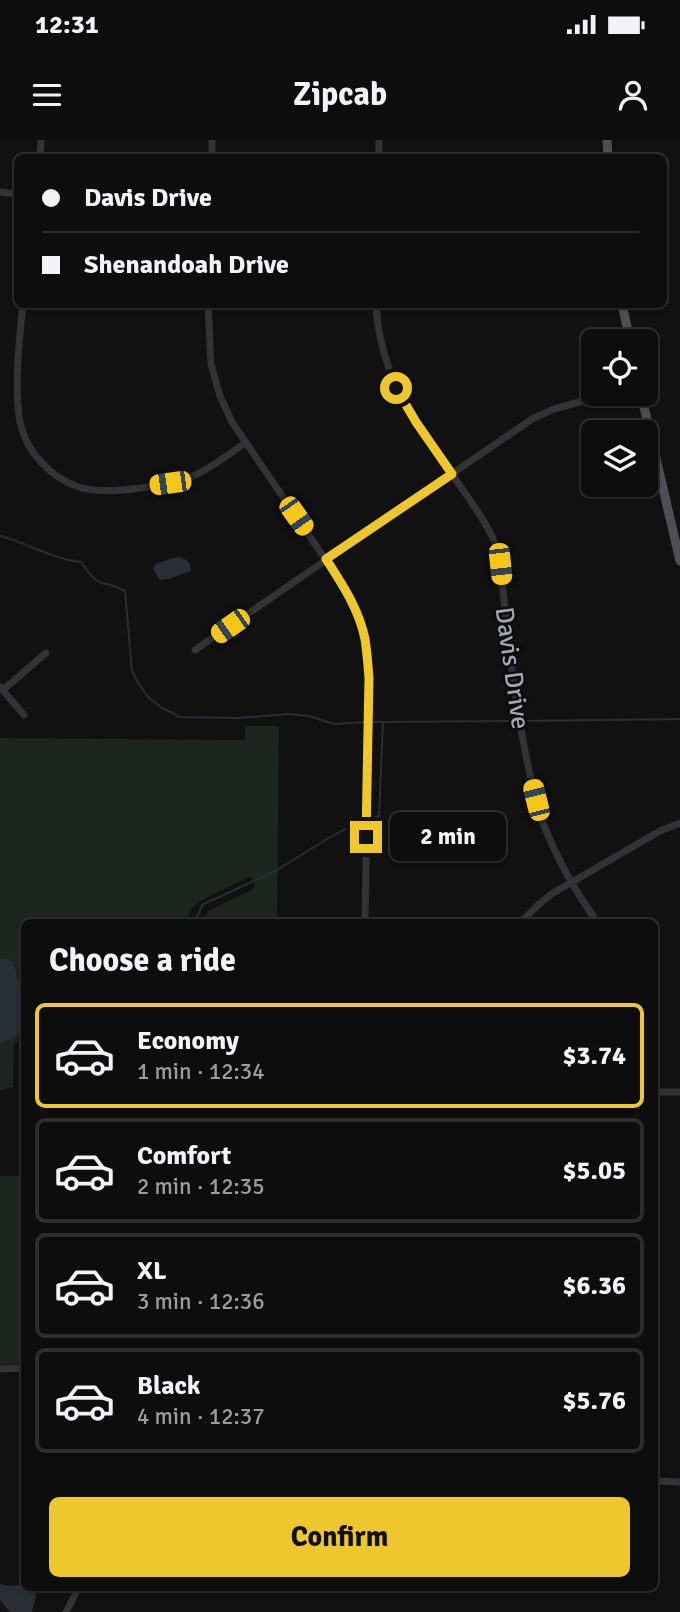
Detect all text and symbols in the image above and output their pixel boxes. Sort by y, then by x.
text: 12:31 [35,9,99,41]
text: Zipcab [293,75,387,114]
icon: menu [28,76,66,114]
icon: person [614,76,652,114]
text: Davis Drive [84,182,212,214]
text: Shenandoah Drive [84,249,289,281]
map controls [581,329,658,497]
button: locate [581,329,658,406]
route start [380,372,412,404]
button: layers [581,420,658,497]
car [148,470,193,496]
car [276,493,317,539]
car [488,542,513,586]
car [207,605,254,647]
street label: Davis Drive [488,605,536,731]
car [521,777,552,823]
callout: 2 min [390,812,506,862]
route end [350,821,382,853]
text: 2 min [420,822,476,851]
text: Choose a ride [49,941,236,980]
icon: car [53,1024,116,1087]
text: Economy [137,1025,239,1057]
text: $3.74 [562,1040,626,1072]
text: 1 min · 12:34 [137,1057,265,1086]
icon: car [53,1139,116,1202]
text: Comfort [137,1140,231,1172]
text: $5.05 [562,1155,626,1187]
text: 2 min · 12:35 [137,1172,265,1201]
icon: car [53,1254,116,1317]
text: XL [137,1255,167,1287]
text: $6.36 [562,1270,626,1302]
text: 3 min · 12:36 [137,1287,265,1316]
icon: car [53,1369,116,1432]
text: Black [137,1370,200,1402]
text: $5.76 [562,1385,626,1417]
text: 4 min · 12:37 [137,1402,265,1431]
button: Confirm [49,1497,630,1577]

